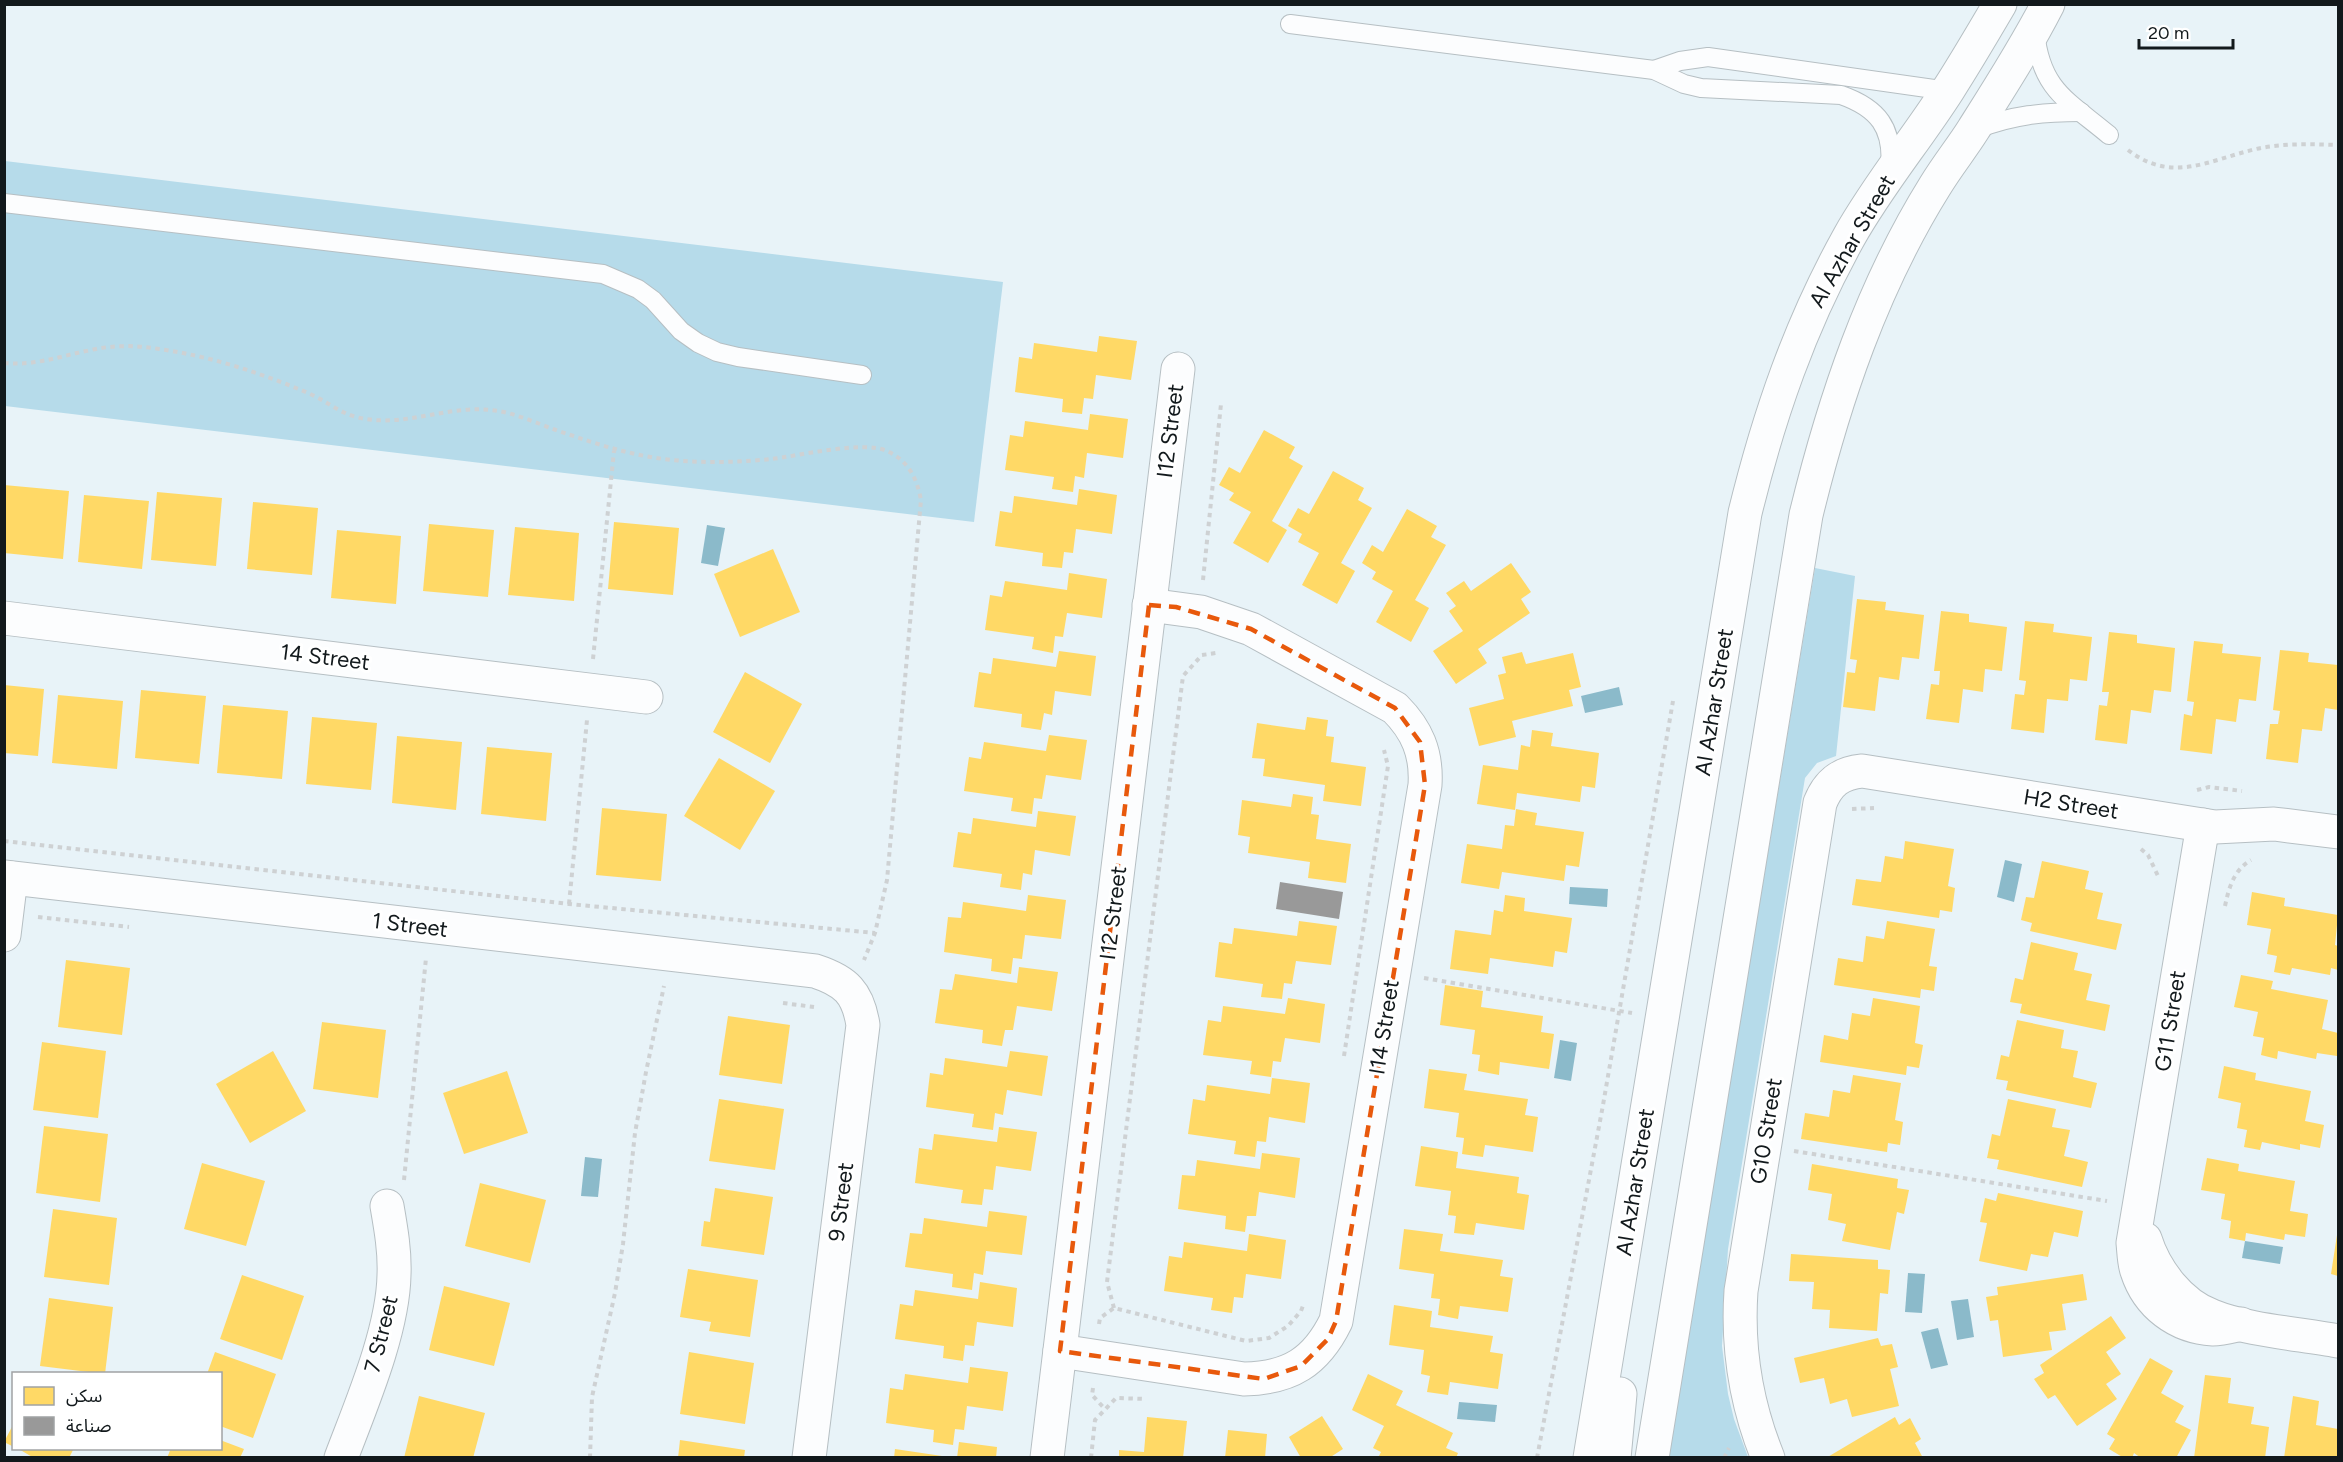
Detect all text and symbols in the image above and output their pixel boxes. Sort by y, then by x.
scale bar [2139,12,2234,50]
text: 20 m [2148,22,2189,44]
street label: Al Azhar Street [1803,170,1901,312]
street label: I12 Street [1151,383,1189,479]
street label: Al Azhar Street [1689,626,1739,778]
street label: 14 Street [279,638,371,676]
street label: H2 Street [2022,783,2120,825]
street label: I12 Street [1094,865,1132,961]
street label: 1 Street [371,907,449,943]
street label: G11 Street [2149,969,2191,1073]
street label: I14 Street [1363,978,1405,1076]
street label: G10 Street [1744,1076,1788,1186]
street label: Al Azhar Street [1610,1106,1660,1258]
street label: 9 Street [823,1161,859,1243]
street label: 7 Street [358,1292,404,1376]
legend [12,1372,222,1450]
text: سكن [66,1385,102,1407]
text: صناعة [66,1415,111,1437]

